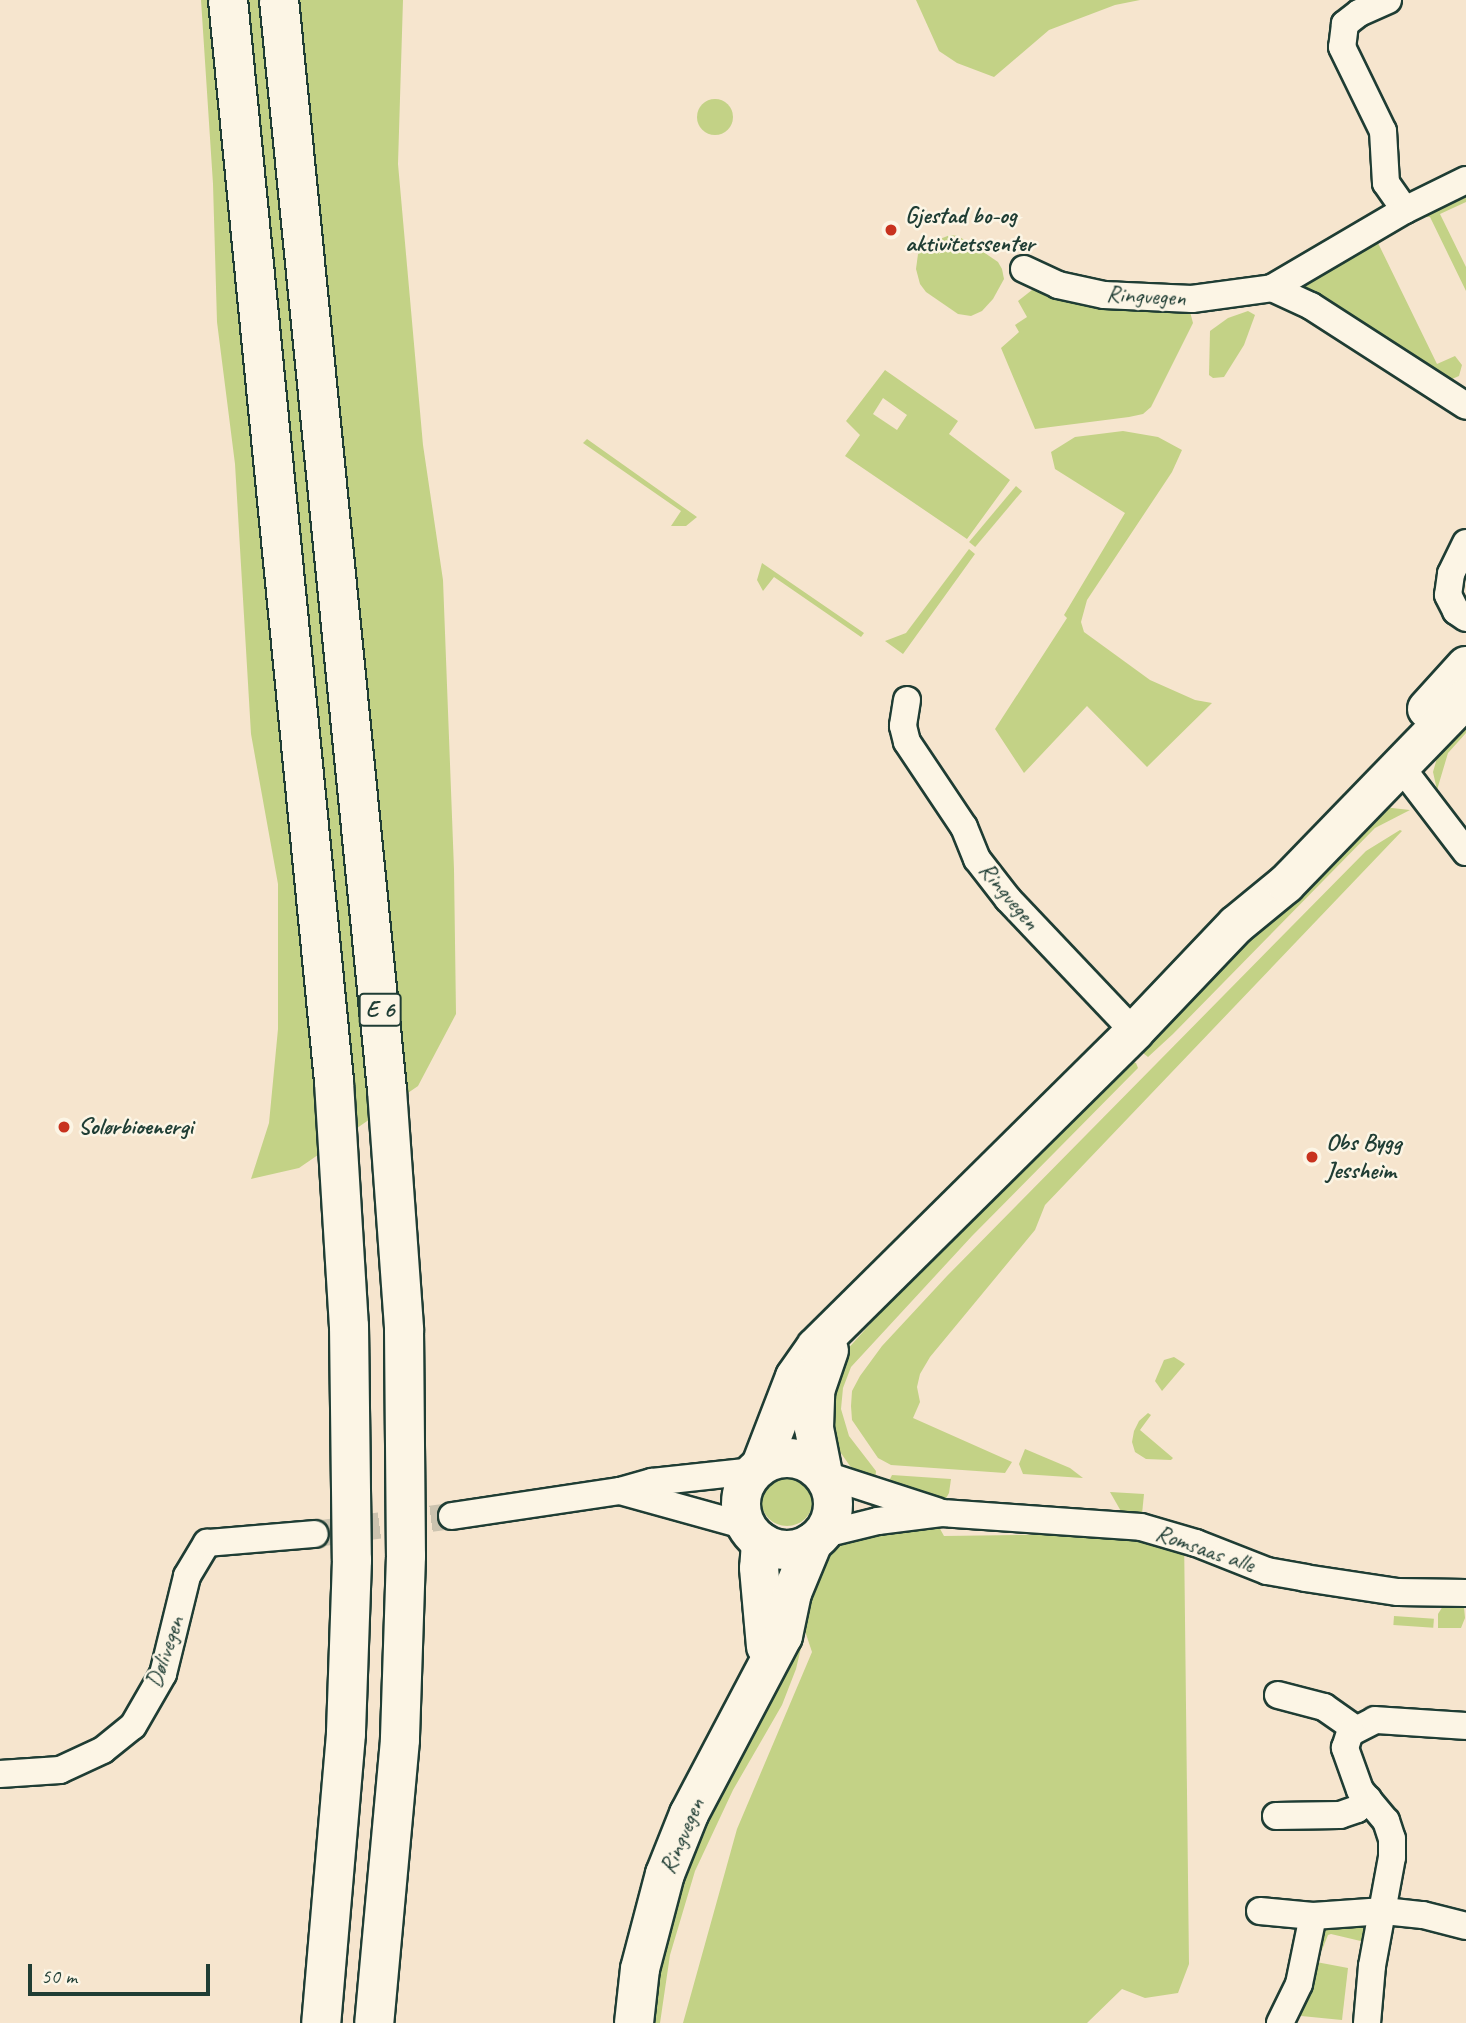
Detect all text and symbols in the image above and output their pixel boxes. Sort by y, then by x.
place label: Gjestad bo-og aktivitetssenter [905,202,1034,258]
marker: Gjestad bo-og aktivitetssenter [883,222,899,238]
street label: Ringvegen [1106,280,1186,312]
street label: Ringvegen [972,856,1046,936]
road number: E 6 [357,990,403,1030]
place label: Solørbioenergi [78,1113,193,1141]
marker: Solørbioenergi [56,1119,72,1135]
place label: Obs Bygg Jessheim [1326,1129,1401,1185]
marker: Obs Bygg Jessheim [1304,1149,1320,1165]
street label: Romsaas alle [1152,1519,1258,1579]
street label: Dølivegen [139,1612,191,1692]
street label: Ringvegen [653,1794,711,1878]
scale bar [32,1950,214,1994]
text: 50 m [41,1963,77,1989]

